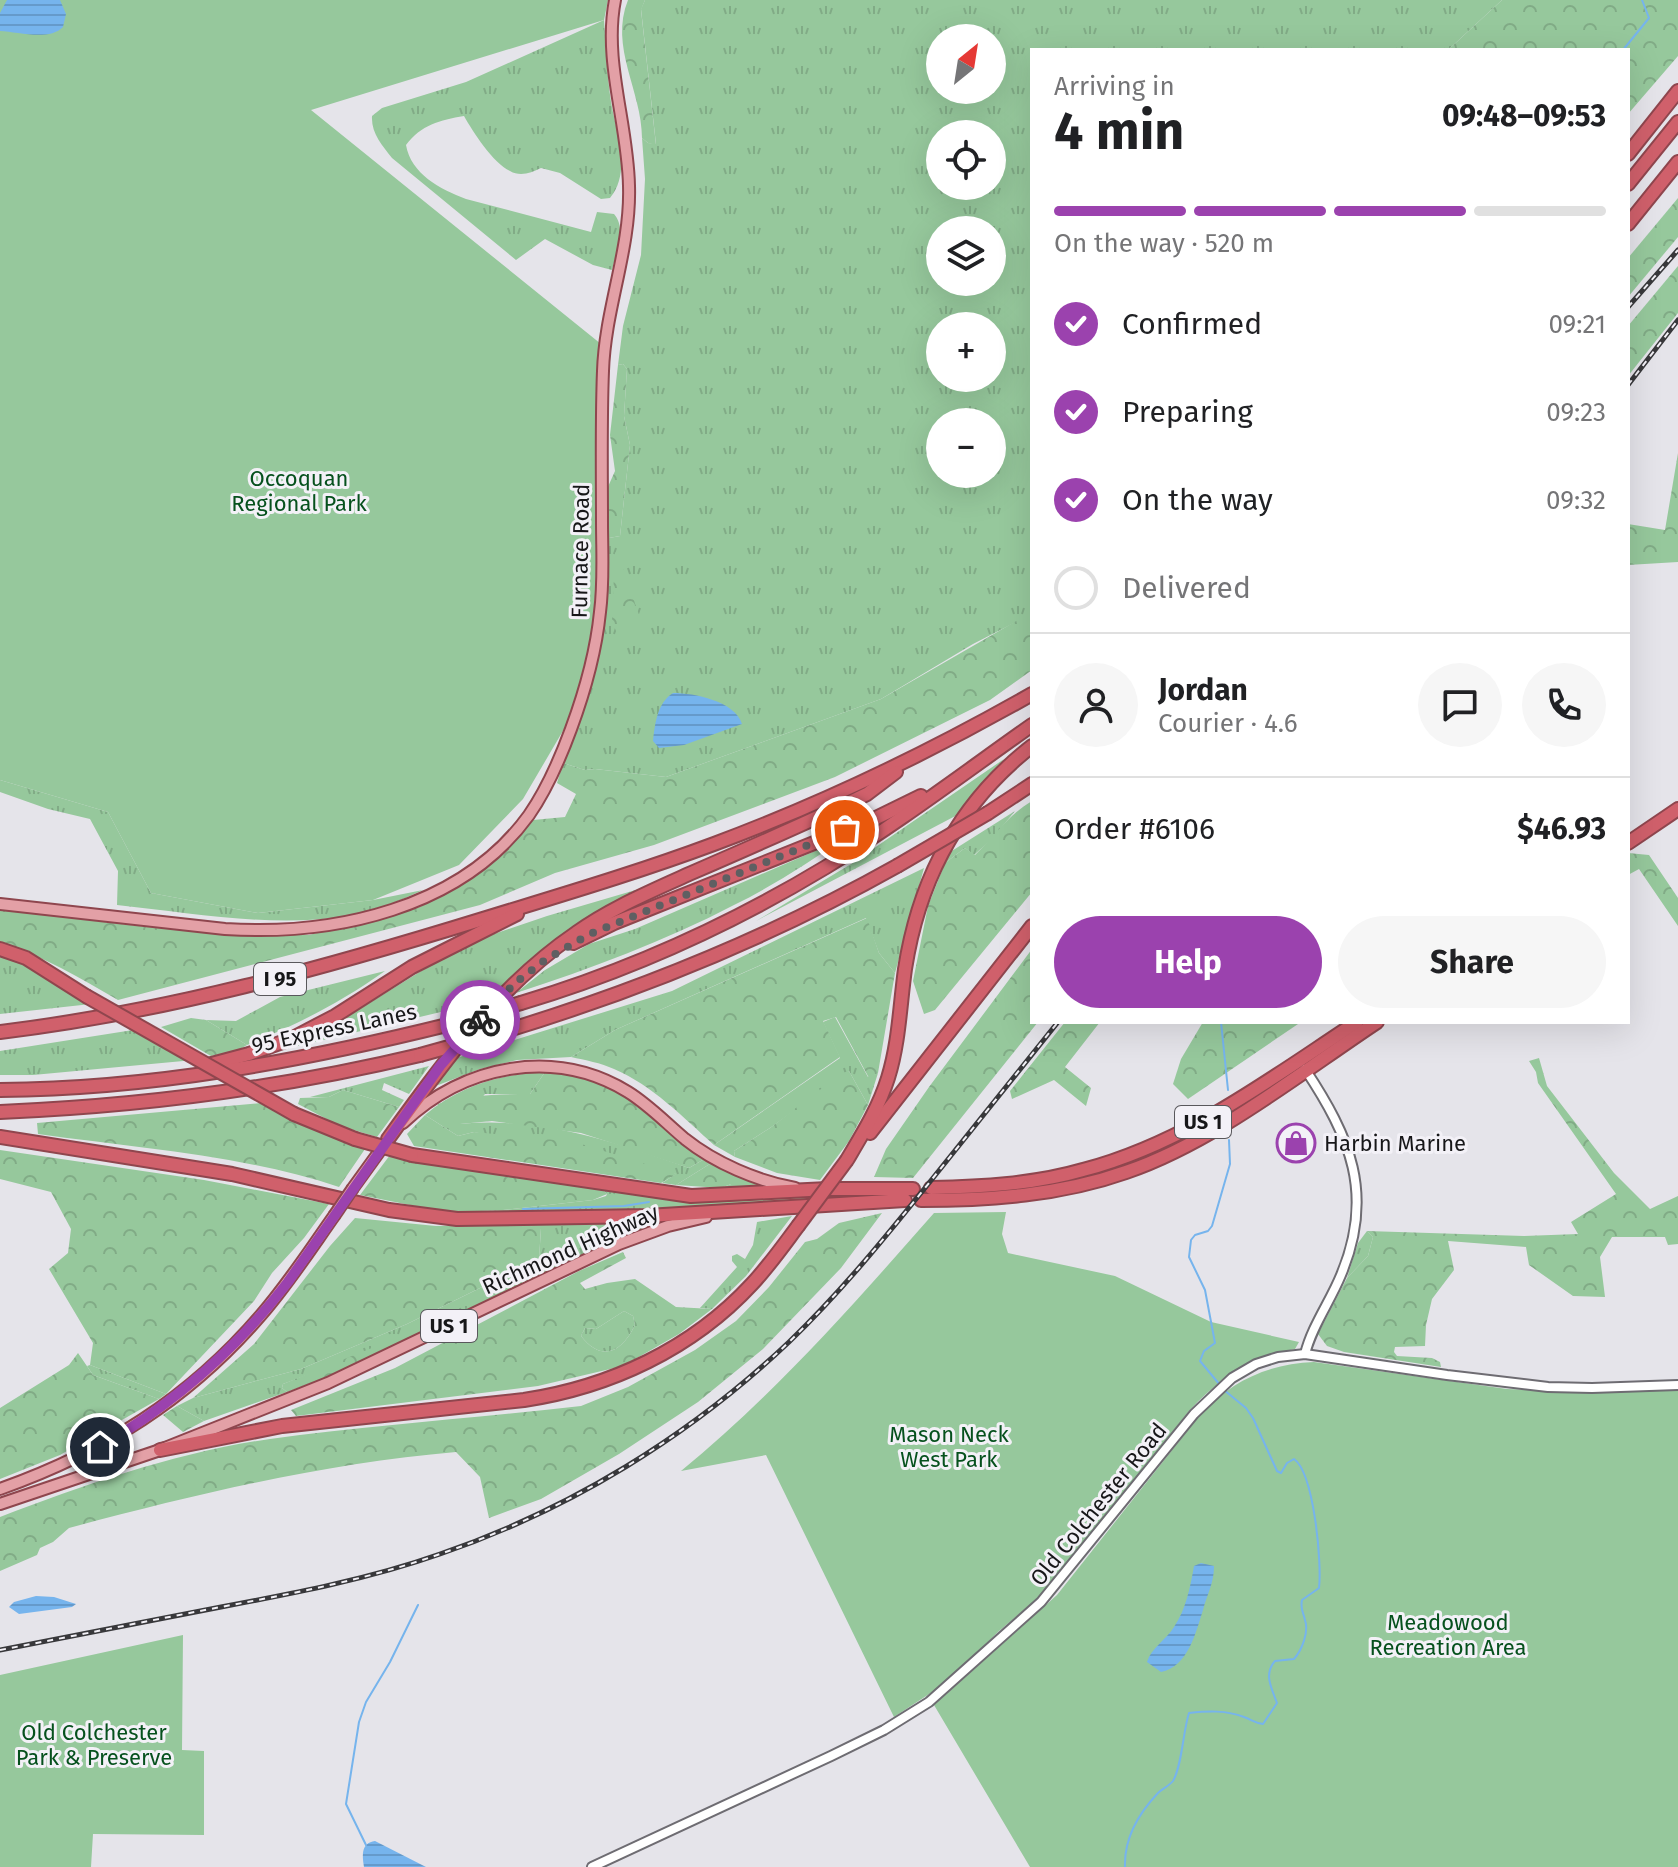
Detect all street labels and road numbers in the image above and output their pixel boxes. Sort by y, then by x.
street label: Furnace Road [566,483,595,619]
road number: I 95 [254,963,306,995]
street label: 95 Express Lanes [249,998,419,1059]
road number: US 1 [1175,1106,1231,1138]
street label: Richmond Highway [478,1198,663,1300]
road number: US 1 [421,1310,477,1342]
street label: Old Colchester Road [1024,1417,1172,1591]

